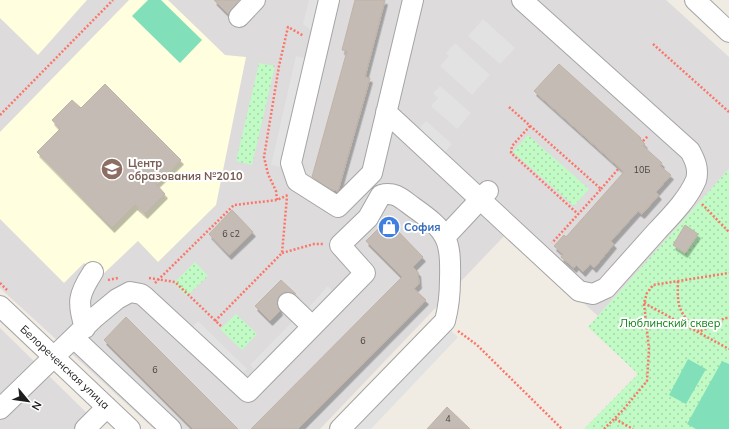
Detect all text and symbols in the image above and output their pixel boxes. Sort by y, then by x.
school or university icon: Центр образования №2010 [99,156,125,182]
place label: Центр образования №2010 [128,156,243,183]
house number: 10Б [634,164,650,175]
shop icon: София [376,214,402,240]
place label: София [404,220,441,234]
house number: 6 с2 [222,228,240,239]
park label: Люблинский сквер [620,316,721,330]
street label: Белореченская улица [17,322,113,412]
house number: 6 [360,335,366,346]
house number: 6 [152,364,158,375]
north arrow [8,381,48,421]
text: N [29,399,45,413]
house number: 4 [445,413,451,424]

